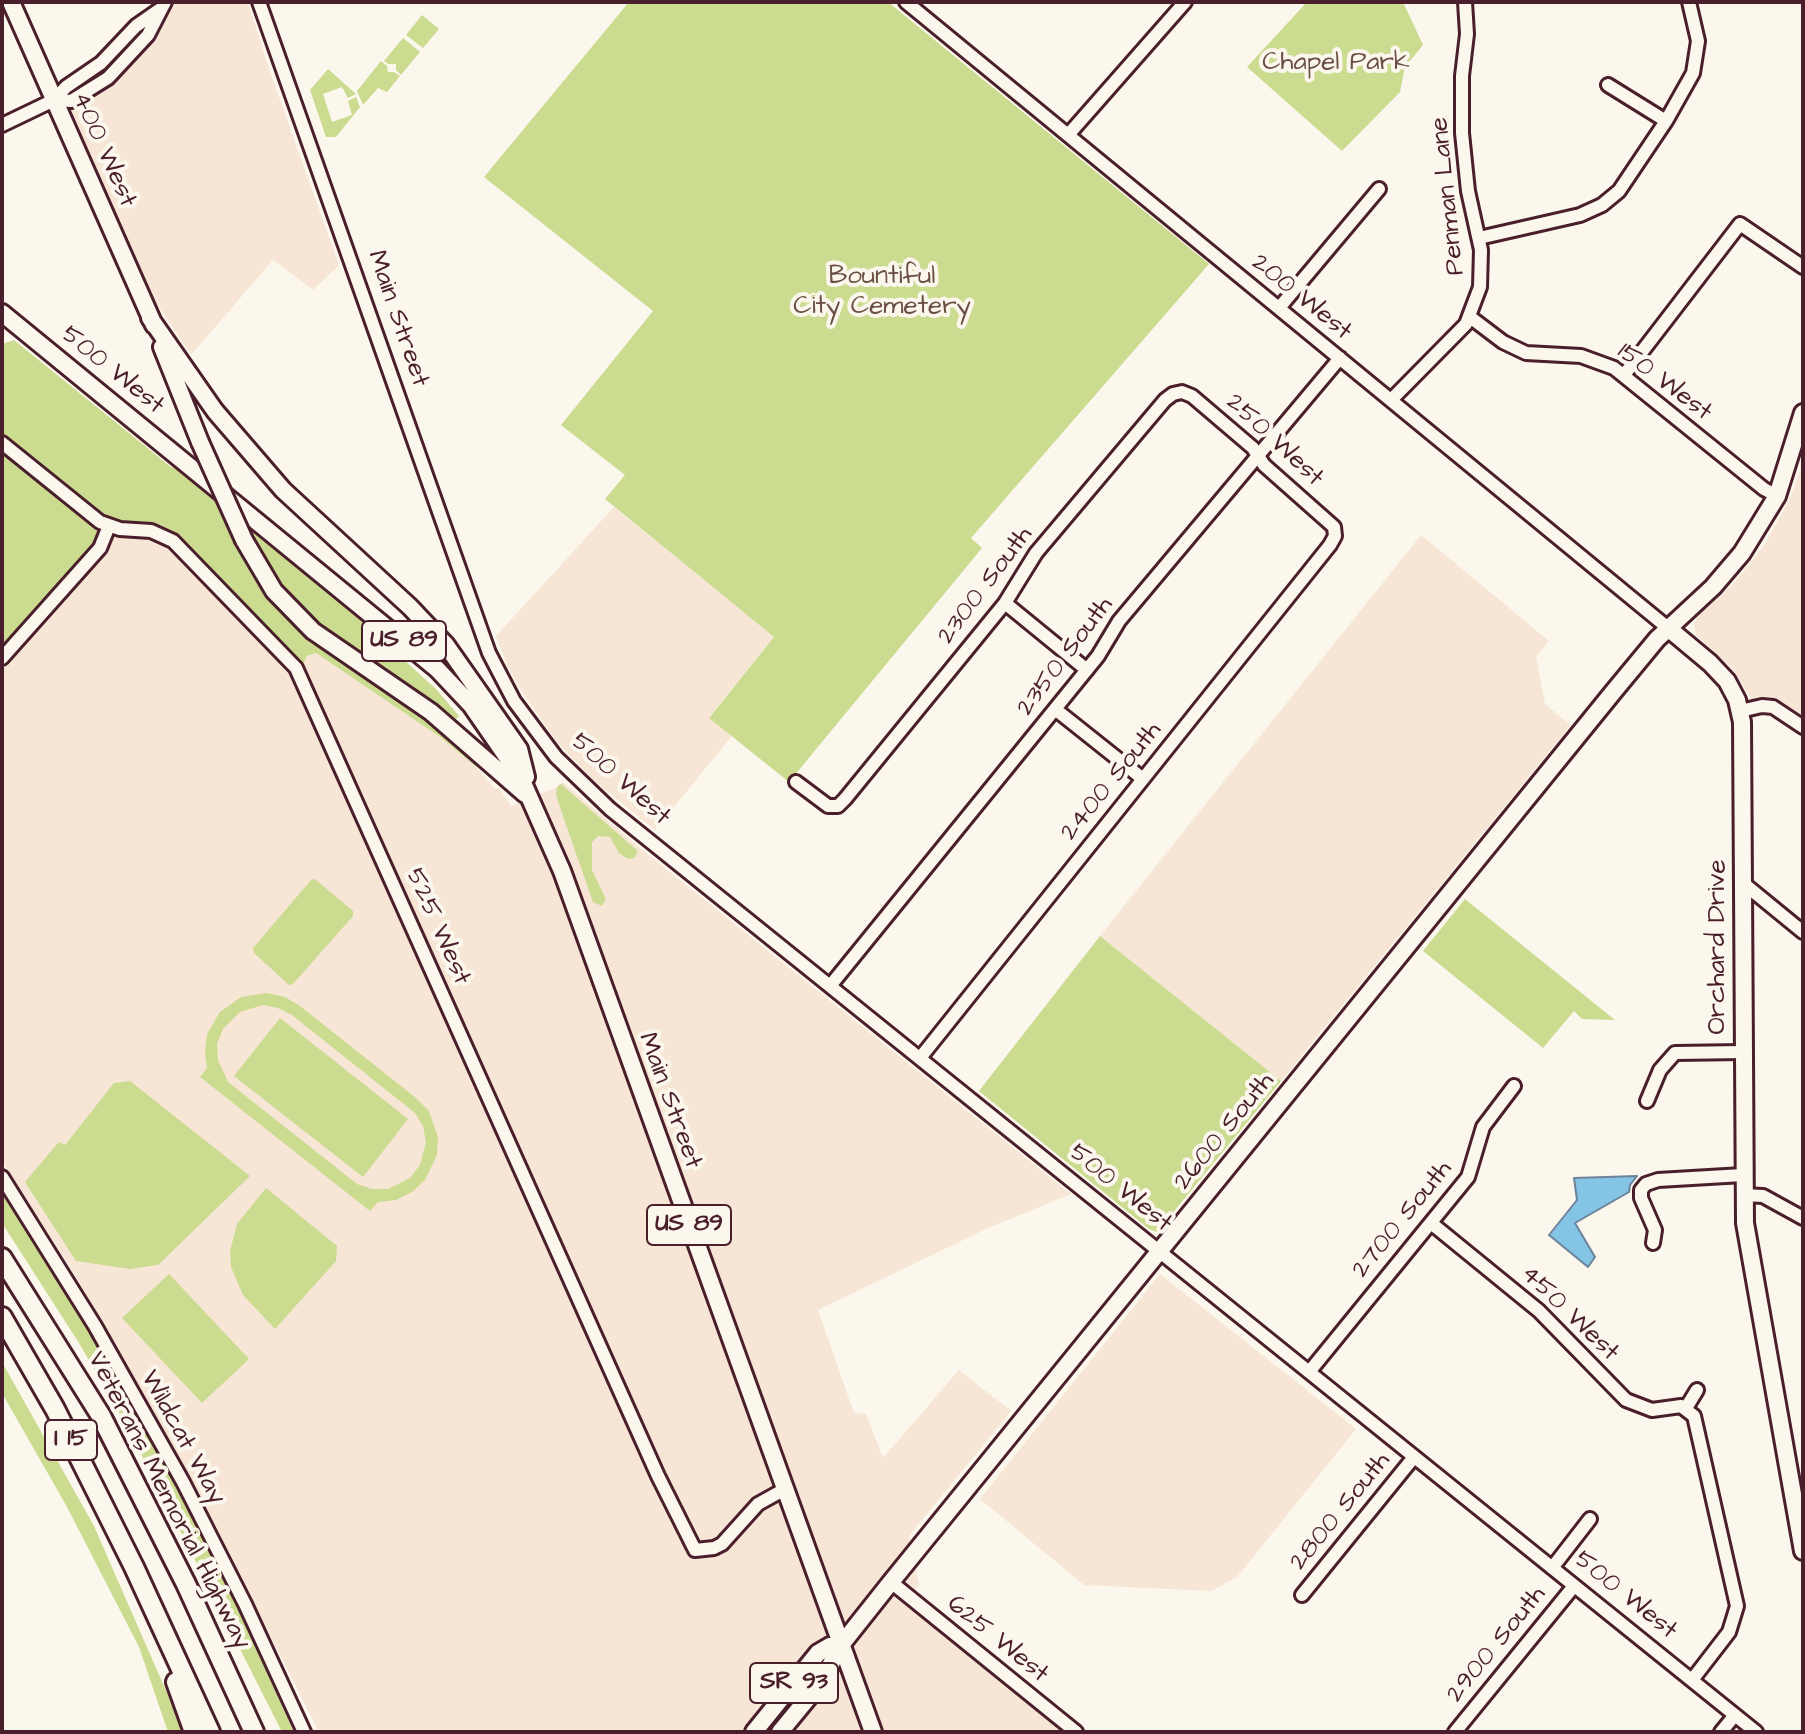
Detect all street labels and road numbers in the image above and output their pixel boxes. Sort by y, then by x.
street label: 400 West [64,87,142,213]
street label: Penman Lane [1425,115,1473,277]
street label: Main Street [359,247,435,391]
street label: 200 West [1244,248,1358,348]
street label: 500 West [54,320,170,422]
street label: 150 West [1610,337,1718,429]
street label: 250 West [1219,388,1329,494]
street label: 2300 South [932,521,1040,651]
street label: 2350 South [1011,591,1121,723]
road number: US 89 [362,621,446,661]
street label: 2400 South [1055,716,1169,848]
street label: 500 West [564,727,676,833]
street label: Orchard Drive [1703,859,1735,1035]
street label: 525 West [397,864,477,990]
street label: Main Street [630,1029,708,1173]
street label: 2600 South [1168,1067,1282,1197]
street label: 500 West [1062,1138,1178,1240]
street label: 2700 South [1346,1155,1460,1285]
road number: US 89 [647,1205,731,1245]
street label: 450 West [1513,1259,1625,1369]
street label: Veterans Memorial Highway [79,1347,257,1655]
street label: Wildcat Way [132,1366,232,1510]
road number: I 15 [45,1420,97,1460]
street label: 2800 South [1284,1447,1398,1577]
street label: 500 West [1567,1545,1683,1647]
street label: 2900 South [1441,1580,1553,1710]
street label: 625 West [940,1589,1054,1691]
road number: SR 93 [750,1663,838,1703]

